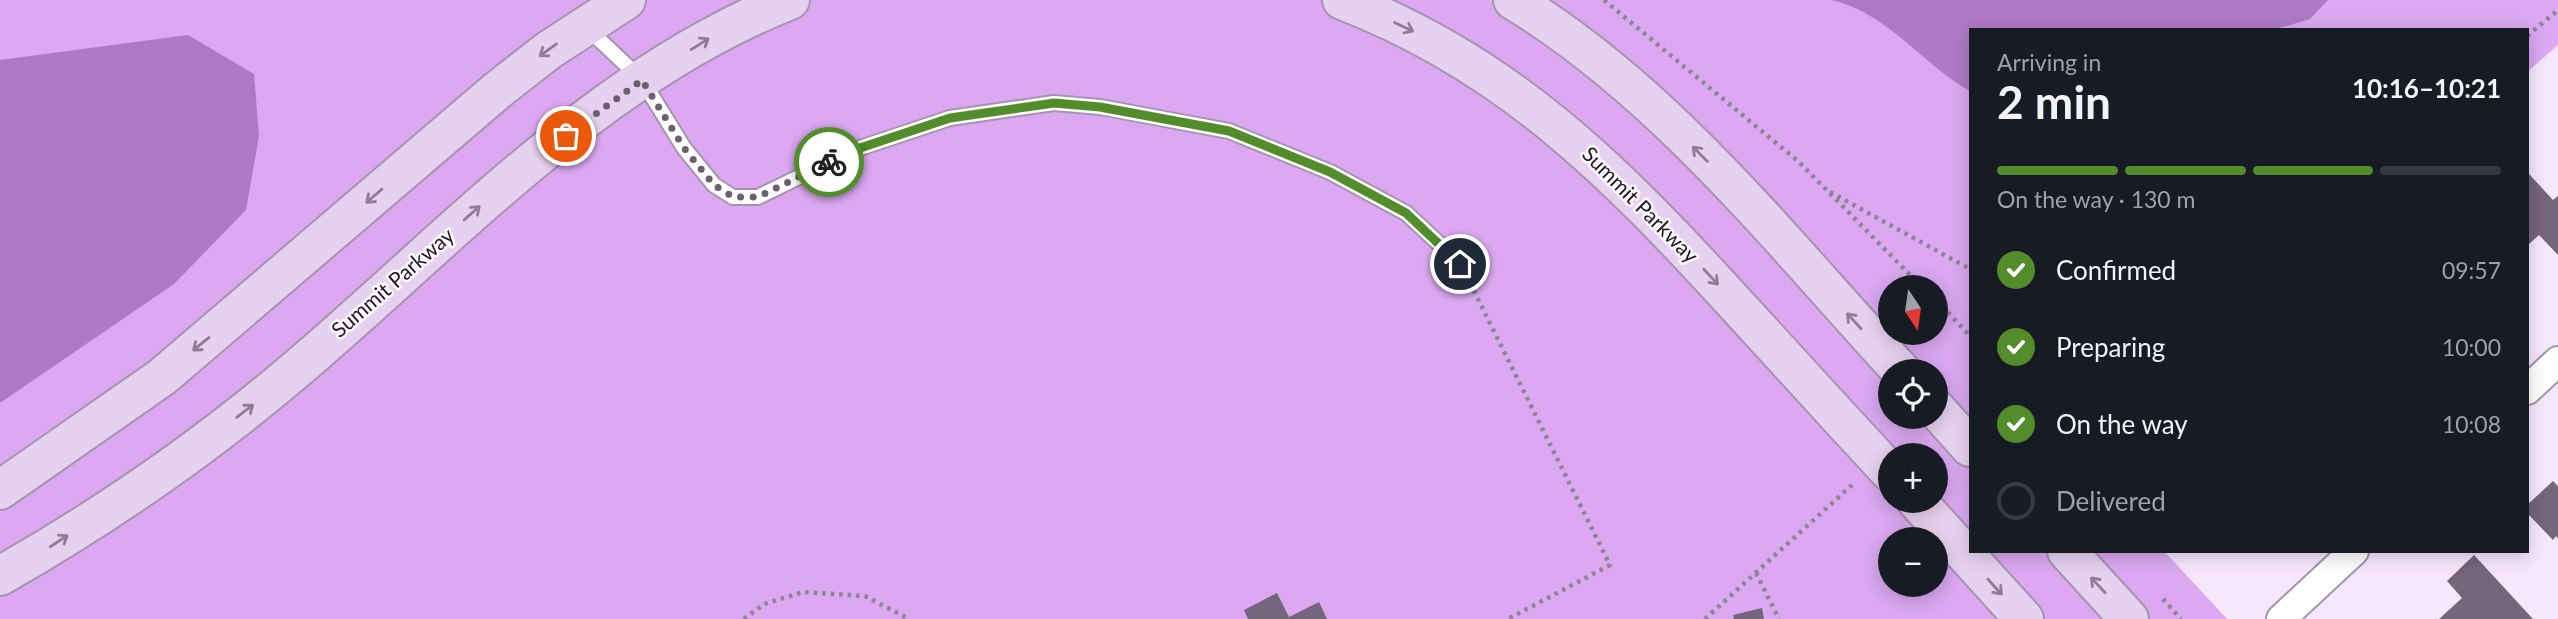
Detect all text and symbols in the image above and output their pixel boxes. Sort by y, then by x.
one-way arrow [1393,21,1414,34]
one-way arrow [689,36,709,50]
one-way arrow [539,43,558,58]
text: Arriving in [1997,48,2101,76]
text: 10:16–10:21 [2352,72,2501,104]
text: 2 min [1997,74,2111,129]
pin [536,106,596,166]
icon: bag [547,117,585,155]
courier [794,127,864,197]
street label: Summit Parkway [1578,141,1704,267]
icon: bike [810,143,848,181]
one-way arrow [1692,145,1709,162]
text: On the way · 130 m [1997,185,2196,213]
one-way arrow [365,188,383,204]
one-way arrow [463,205,481,221]
street label: Summit Parkway [326,222,458,342]
pin [1430,234,1490,294]
icon: home [1441,245,1479,283]
icon: check [1997,251,2035,289]
text: Confirmed [2056,254,2176,286]
text: 09:57 [2442,256,2501,284]
one-way arrow [1703,268,1719,286]
north arrow [1878,275,1948,345]
map controls [1878,275,1948,597]
one-way arrow [1846,313,1863,330]
icon: check [1997,328,2035,366]
text: Preparing [2056,331,2165,363]
text: 10:00 [2442,333,2501,361]
one-way arrow [193,337,211,352]
button: locate [1878,359,1948,429]
one-way arrow [235,403,253,418]
icon: check [1997,405,2035,443]
text: On the way [2056,408,2188,440]
text: 10:08 [2442,410,2501,438]
button: + [1878,443,1948,513]
text: Delivered [2056,485,2166,517]
button: − [1878,527,1948,597]
one-way arrow [48,534,68,548]
one-way arrow [2090,576,2106,594]
one-way arrow [1987,578,2003,596]

